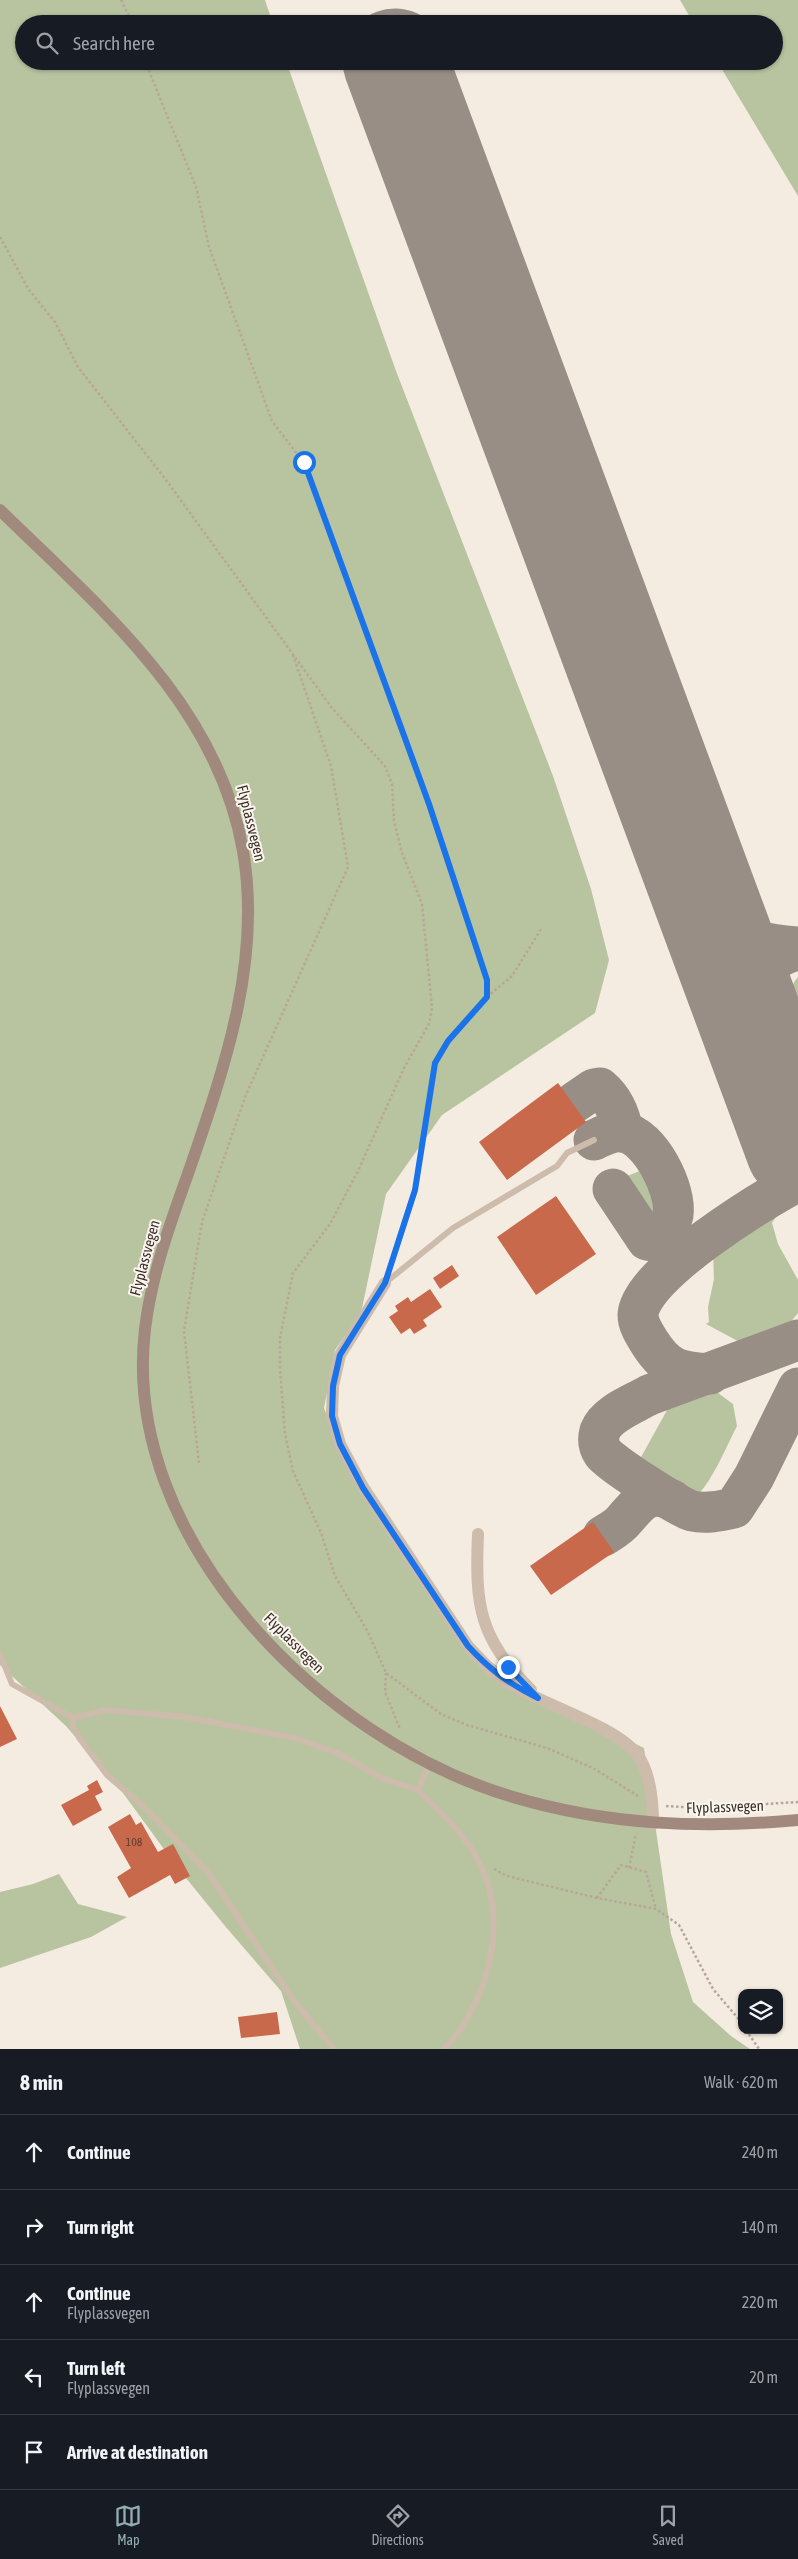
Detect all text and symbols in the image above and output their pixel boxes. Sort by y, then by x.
search box [15,15,783,70]
icon: search [33,29,61,57]
text: Search here [73,32,155,54]
route start [293,451,316,474]
street label: Flyplassvegen [234,783,269,863]
street label: Flyplassvegen [126,1218,163,1298]
street label: Flyplassvegen [261,1609,328,1676]
route end [497,1656,520,1679]
street label: Flyplassvegen [686,1797,764,1816]
house number: 108 [126,1835,143,1849]
map controls [738,1989,783,2034]
button: layers [738,1989,783,2034]
text: 8 min [20,2070,63,2094]
text: Walk · 620 m [704,2073,778,2091]
icon: ahead [20,2138,48,2166]
text: Continue [67,2141,131,2163]
text: 240 m [742,2143,778,2161]
icon: right [20,2213,48,2241]
text: Turn right [67,2216,134,2238]
text: 140 m [742,2218,778,2236]
text: Continue [67,2282,131,2304]
icon: ahead [20,2288,48,2316]
text: 220 m [742,2293,778,2311]
text: Flyplassvegen [67,2304,150,2322]
text: Turn left [67,2357,125,2379]
icon: left [20,2363,48,2391]
text: 20 m [749,2368,778,2386]
text: Flyplassvegen [67,2379,150,2397]
icon: arrive [20,2438,48,2466]
text: Arrive at destination [67,2441,208,2463]
tab: Map [114,2502,142,2548]
tab: Directions [371,2502,424,2548]
tab: Saved [653,2502,684,2548]

